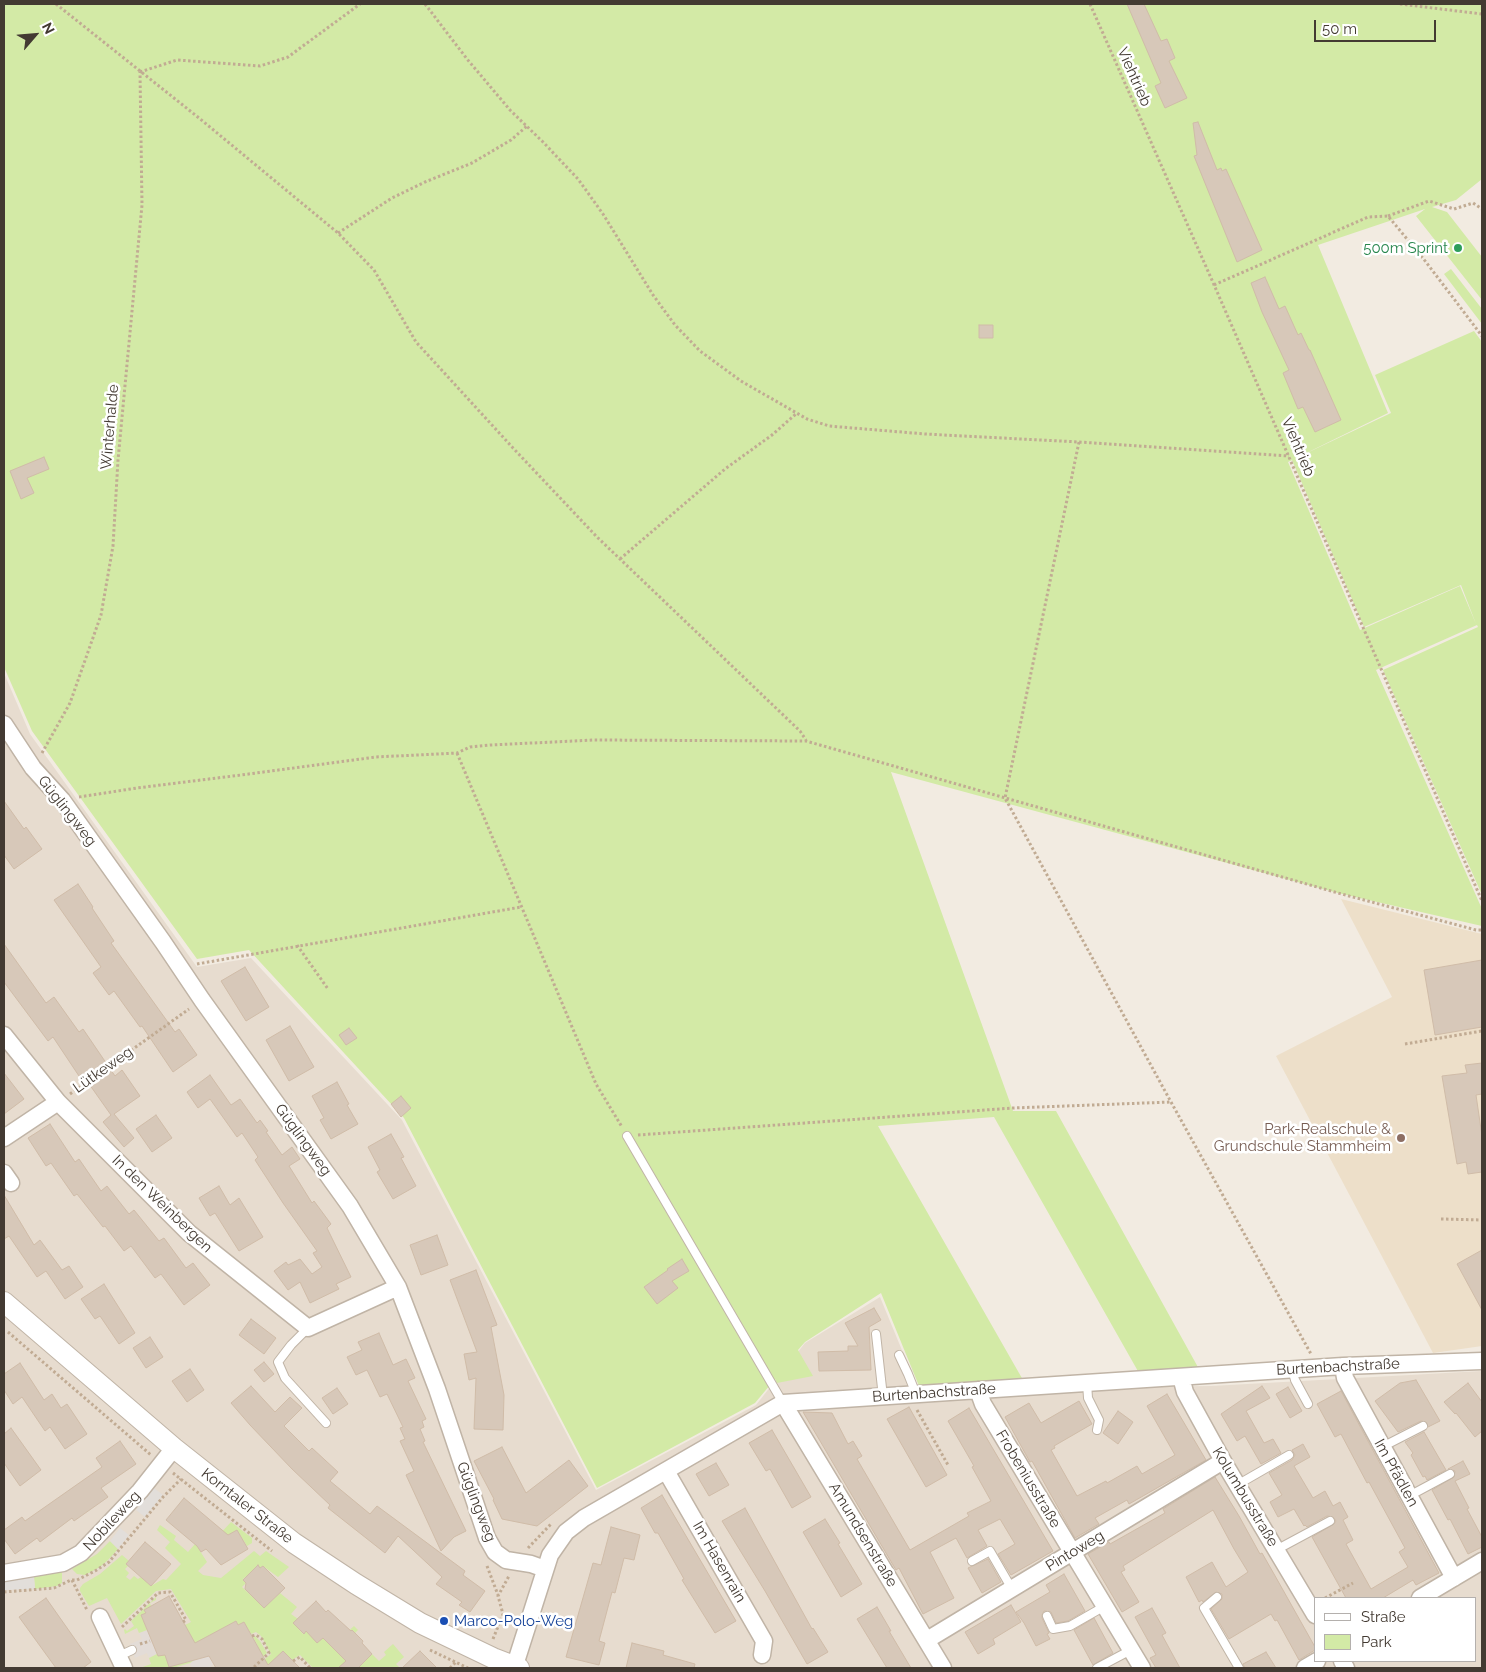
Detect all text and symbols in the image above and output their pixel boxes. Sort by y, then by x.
north arrow [10,10,60,60]
scale bar [1316,10,1438,42]
text: N [39,20,58,37]
text: 50 m [1322,20,1357,38]
street label: Viehtrieb [1113,45,1155,109]
place label: 500m Sprint [1363,239,1448,257]
marker: 500m Sprint [1452,242,1464,254]
street label: Winterhalde [97,384,123,470]
street label: Viehtrieb [1277,415,1319,479]
street label: Güglingweg [34,772,100,850]
street label: Lütkeweg [70,1043,136,1097]
street label: Güglingweg [271,1101,335,1179]
place label: Park-Realschule & Grundschule Stammheim [1214,1120,1391,1155]
marker: Park-Realschule & Grundschule Stammheim [1395,1132,1407,1144]
street label: In den Weinbergen [108,1152,216,1256]
street label: Burtenbachstraße [1276,1355,1400,1379]
street label: Burtenbachstraße [872,1380,996,1406]
street label: Frobeniusstraße [992,1427,1064,1531]
street label: Im Pfädlen [1370,1436,1422,1510]
street label: Kolumbusstraße [1208,1444,1282,1550]
street label: Güglingweg [452,1459,500,1545]
street label: Korntaler Straße [197,1465,297,1547]
street label: Amundsenstraße [825,1480,901,1590]
street label: Nobileweg [80,1487,144,1555]
street label: Im Hasenrain [689,1518,749,1606]
street label: Pintoweg [1043,1527,1107,1575]
legend [1314,1597,1476,1662]
text: Straße [1361,1608,1405,1626]
place label: Marco-Polo-Weg [454,1612,573,1630]
marker: Marco-Polo-Weg [438,1615,450,1627]
text: Park [1361,1633,1392,1651]

